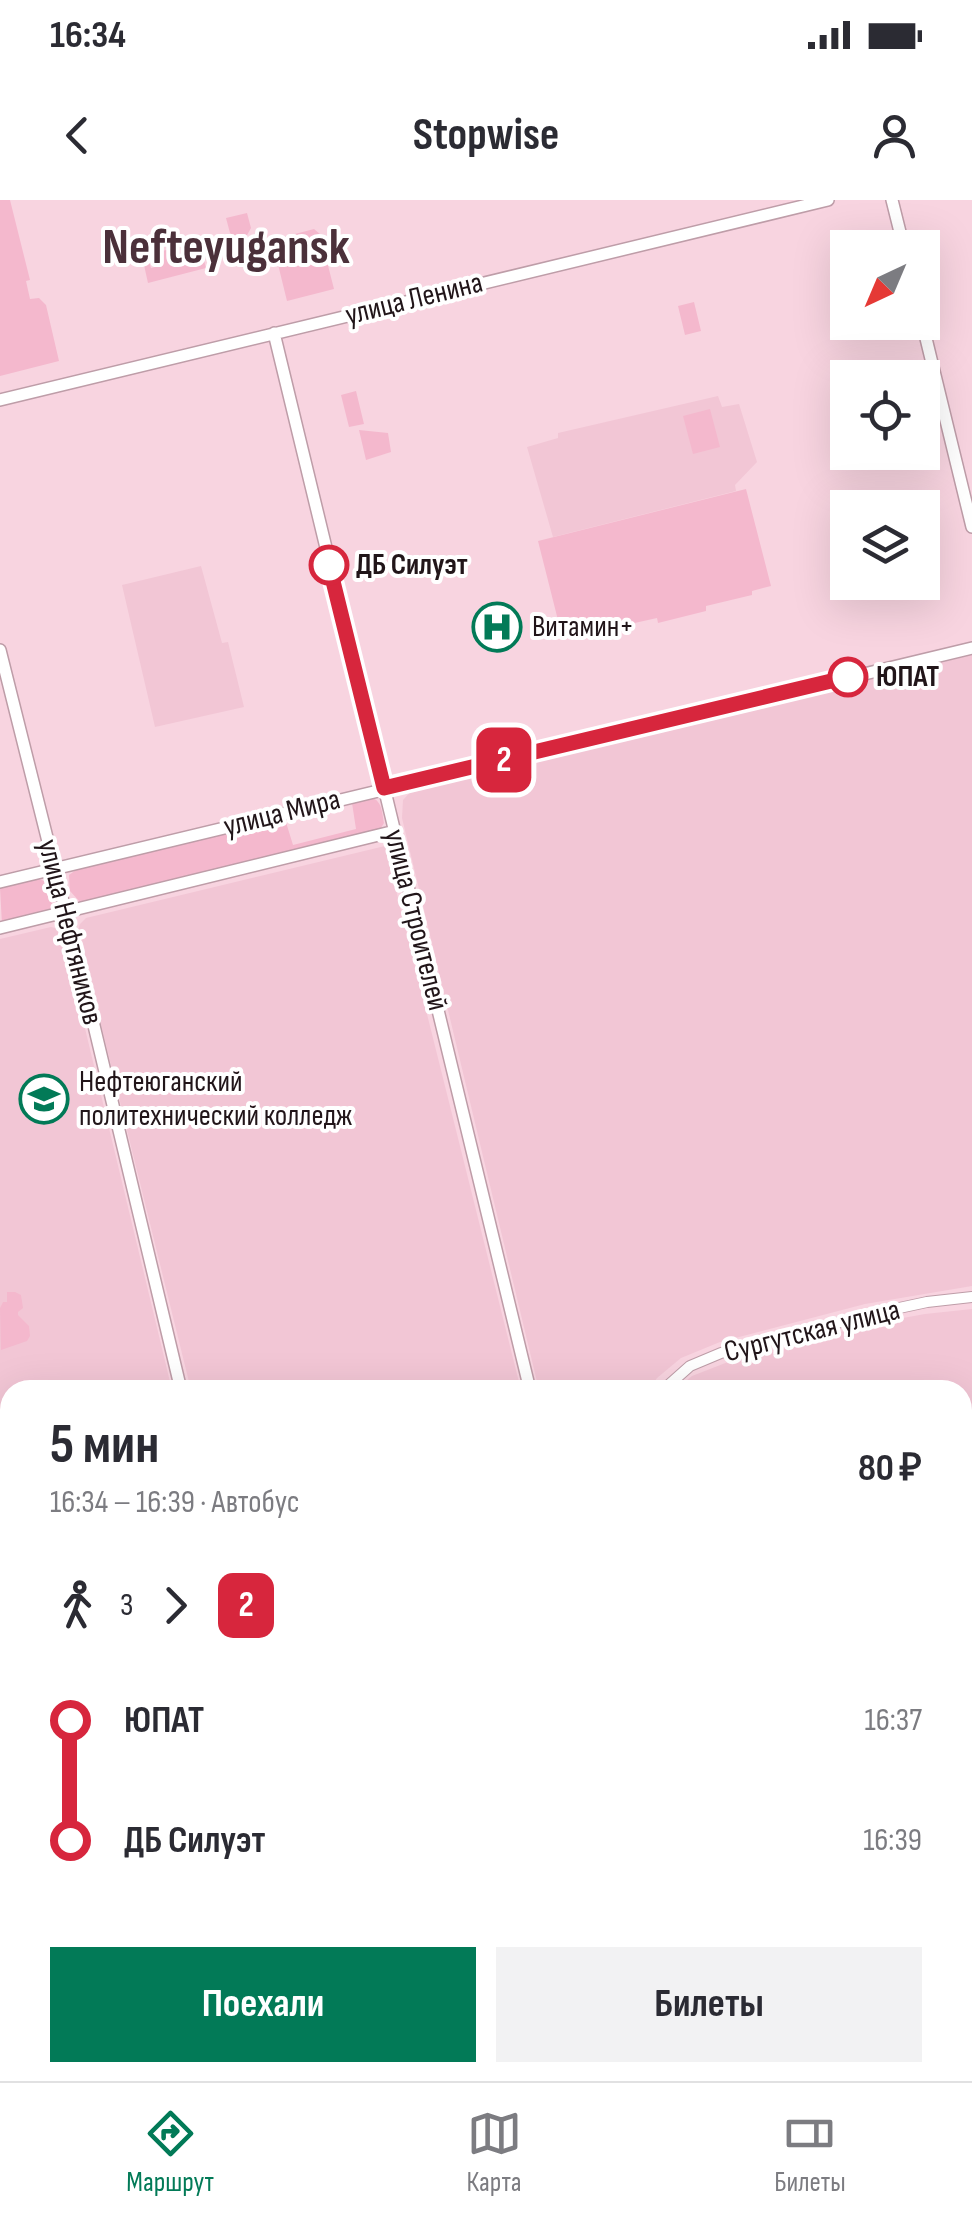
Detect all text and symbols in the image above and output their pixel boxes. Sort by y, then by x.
text: 16:34 [50,13,126,58]
icon: back [50,108,105,163]
text: Stopwise [413,108,559,163]
icon: person [867,108,922,163]
district label: Nefteyugansk [102,218,350,278]
north arrow [830,230,940,340]
map controls [830,230,940,600]
street label: улица Ленина [342,265,486,333]
button: locate [830,360,940,470]
button: layers [830,490,940,600]
marker: ДБ Силуэт [310,546,348,584]
place label: ДБ Силуэт [356,547,468,583]
hospital icon: Витамин+ [471,601,523,653]
place label: Витамин+ [532,609,634,645]
marker: ЮПАТ [829,658,867,696]
place label: ЮПАТ [876,659,939,695]
line badge: 2 [472,728,536,792]
text: 2 [496,739,512,782]
street label: улица Мира [220,781,344,845]
street label: улица Строителей [376,826,456,1014]
street label: улица Нефтяников [30,836,110,1028]
place label: Нефтеюганский политехнический колледж [79,1064,352,1134]
school or university icon: Нефтеюганский политехнический колледж [18,1073,70,1125]
street label: Сургутская улица [720,1292,904,1370]
text: 5 мин [50,1412,159,1479]
text: 80 ₽ [858,1446,922,1491]
text: 16:34 – 16:39 · Автобус [50,1483,300,1522]
icon: walk [50,1578,105,1633]
icon: forward [148,1578,203,1633]
text: 2 [238,1584,254,1627]
text: 3 [120,1586,133,1625]
text: ЮПАТ [124,1698,204,1743]
text: 16:37 [865,1701,922,1740]
text: ДБ Силуэт [124,1818,265,1863]
text: 16:39 [863,1821,922,1860]
button: Поехали [50,1947,476,2062]
button: Билеты [496,1947,922,2062]
tab: Маршрут [126,2106,214,2199]
tab: Карта [466,2106,522,2199]
tab: Билеты [774,2106,846,2199]

